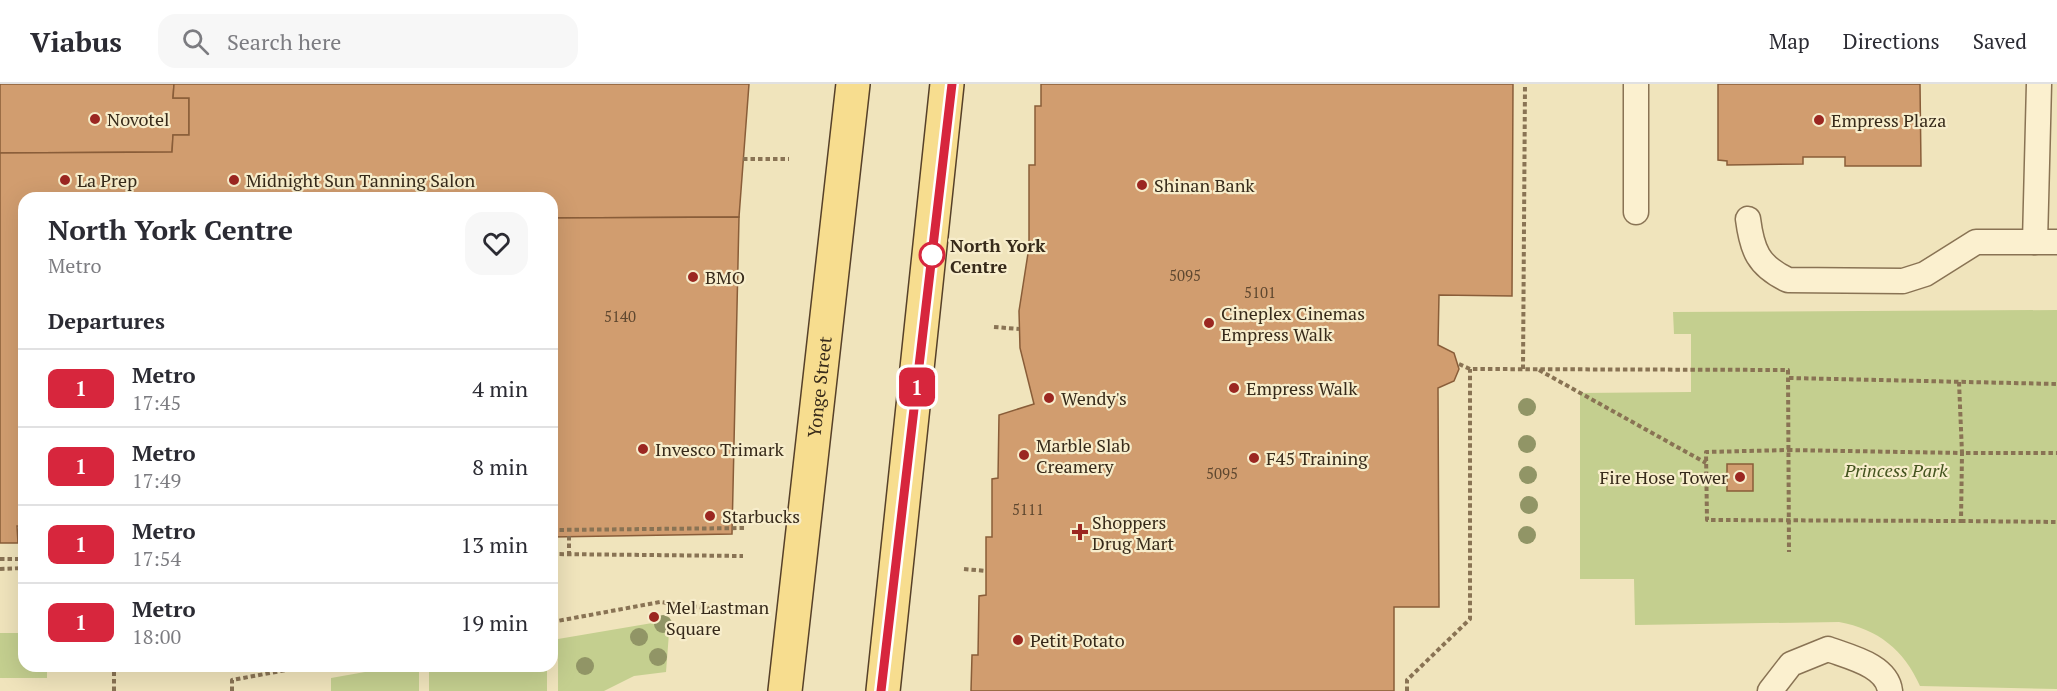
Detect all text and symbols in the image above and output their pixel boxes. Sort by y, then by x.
search box [158,14,578,68]
text: Viabus [30,23,122,60]
icon: search [179,25,212,58]
text: Search here [227,27,341,56]
text: Map [1769,27,1810,55]
text: Directions [1843,27,1940,55]
text: Saved [1973,27,2027,55]
place label: Novotel [107,107,170,131]
place label: Empress Plaza [1831,108,1946,132]
marker: Novotel [88,112,102,126]
marker: Empress Plaza [1812,113,1826,127]
place label: La Prep [77,168,137,192]
place label: Midnight Sun Tanning Salon [246,168,475,192]
marker: La Prep [58,173,72,187]
marker: Midnight Sun Tanning Salon [227,173,241,187]
place label: Shinan Bank [1154,173,1255,197]
marker: Shinan Bank [1135,178,1149,192]
text: North York Centre [48,211,293,248]
button: heart [465,212,528,275]
place label: North York Centre [950,233,1046,278]
marker: North York Centre [919,242,945,268]
text: Metro [48,252,102,279]
place label: BMO [705,265,745,289]
house number: 5095 [1169,265,1201,285]
marker: BMO [686,270,700,284]
house number: 5101 [1244,282,1276,302]
place label: Cineplex Cinemas Empress Walk [1221,301,1365,346]
text: Departures [48,306,165,335]
house number: 5140 [604,306,636,326]
marker: Cineplex Cinemas Empress Walk [1202,316,1216,330]
street label: Yonge Street [801,335,837,439]
text: Metro [132,360,196,389]
line badge: 1 [898,368,936,406]
text: 1 [911,373,923,401]
text: 1 [75,374,87,402]
text: 4 min [472,374,528,403]
place label: Empress Walk [1246,376,1358,400]
marker: Empress Walk [1227,381,1241,395]
place label: Wendy's [1061,386,1127,410]
text: 17:45 [132,389,181,416]
marker: Wendy's [1042,391,1056,405]
place label: Marble Slab Creamery [1036,433,1130,478]
place label: Invesco Trimark [655,437,785,461]
text: Metro [132,438,196,467]
marker: Invesco Trimark [636,442,650,456]
place label: F45 Training [1266,446,1368,470]
marker: Marble Slab Creamery [1017,448,1031,462]
marker: F45 Training [1247,451,1261,465]
text: 1 [75,452,87,480]
text: 8 min [472,452,528,481]
park label: Princess Park [1843,458,1948,482]
house number: 5095 [1206,463,1238,483]
place label: Fire Hose Tower [1600,465,1728,489]
text: 17:49 [132,467,181,494]
marker: Fire Hose Tower [1733,470,1747,484]
house number: 5111 [1012,499,1044,519]
place label: Starbucks [722,504,800,528]
marker: Starbucks [703,509,717,523]
place label: Shoppers Drug Mart [1092,510,1174,555]
text: Metro [132,516,196,545]
marker: Shoppers Drug Mart [1073,525,1087,539]
text: 1 [75,530,87,558]
text: 13 min [461,530,528,559]
text: 17:54 [132,545,181,572]
text: Metro [132,594,196,623]
place label: Mel Lastman Square [666,595,770,640]
text: 1 [75,608,87,636]
text: 19 min [461,608,528,637]
marker: Mel Lastman Square [647,610,661,624]
text: 18:00 [132,623,181,650]
place label: Petit Potato [1030,628,1125,652]
marker: Petit Potato [1011,633,1025,647]

